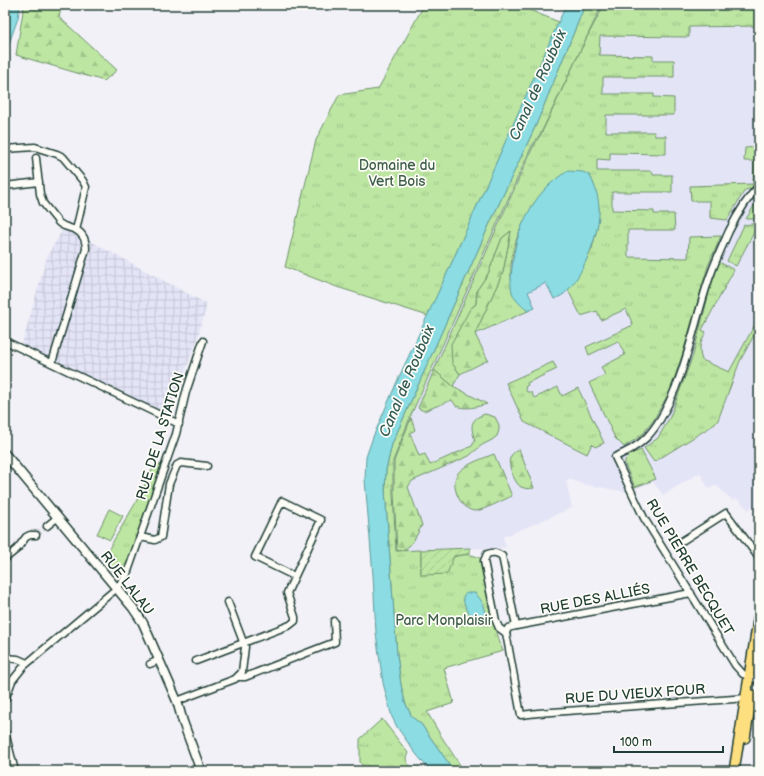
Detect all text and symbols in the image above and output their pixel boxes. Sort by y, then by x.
water label: Canal de Roubaix [505,25,571,144]
park label: Domaine du Vert Bois [359,157,435,190]
water label: Canal de Roubaix [375,321,440,440]
street label: RUE DE LA STATION [132,370,188,502]
street label: RUE PIERRE BECQUET [643,496,738,639]
street label: RUE LALAU [97,548,157,618]
street label: RUE DES ALLIÉS [539,579,651,618]
park label: Parc Monplaisir [395,612,494,629]
street label: RUE DU VIEUX FOUR [564,681,706,707]
scale bar [614,728,723,754]
text: 100 m [620,735,652,750]

